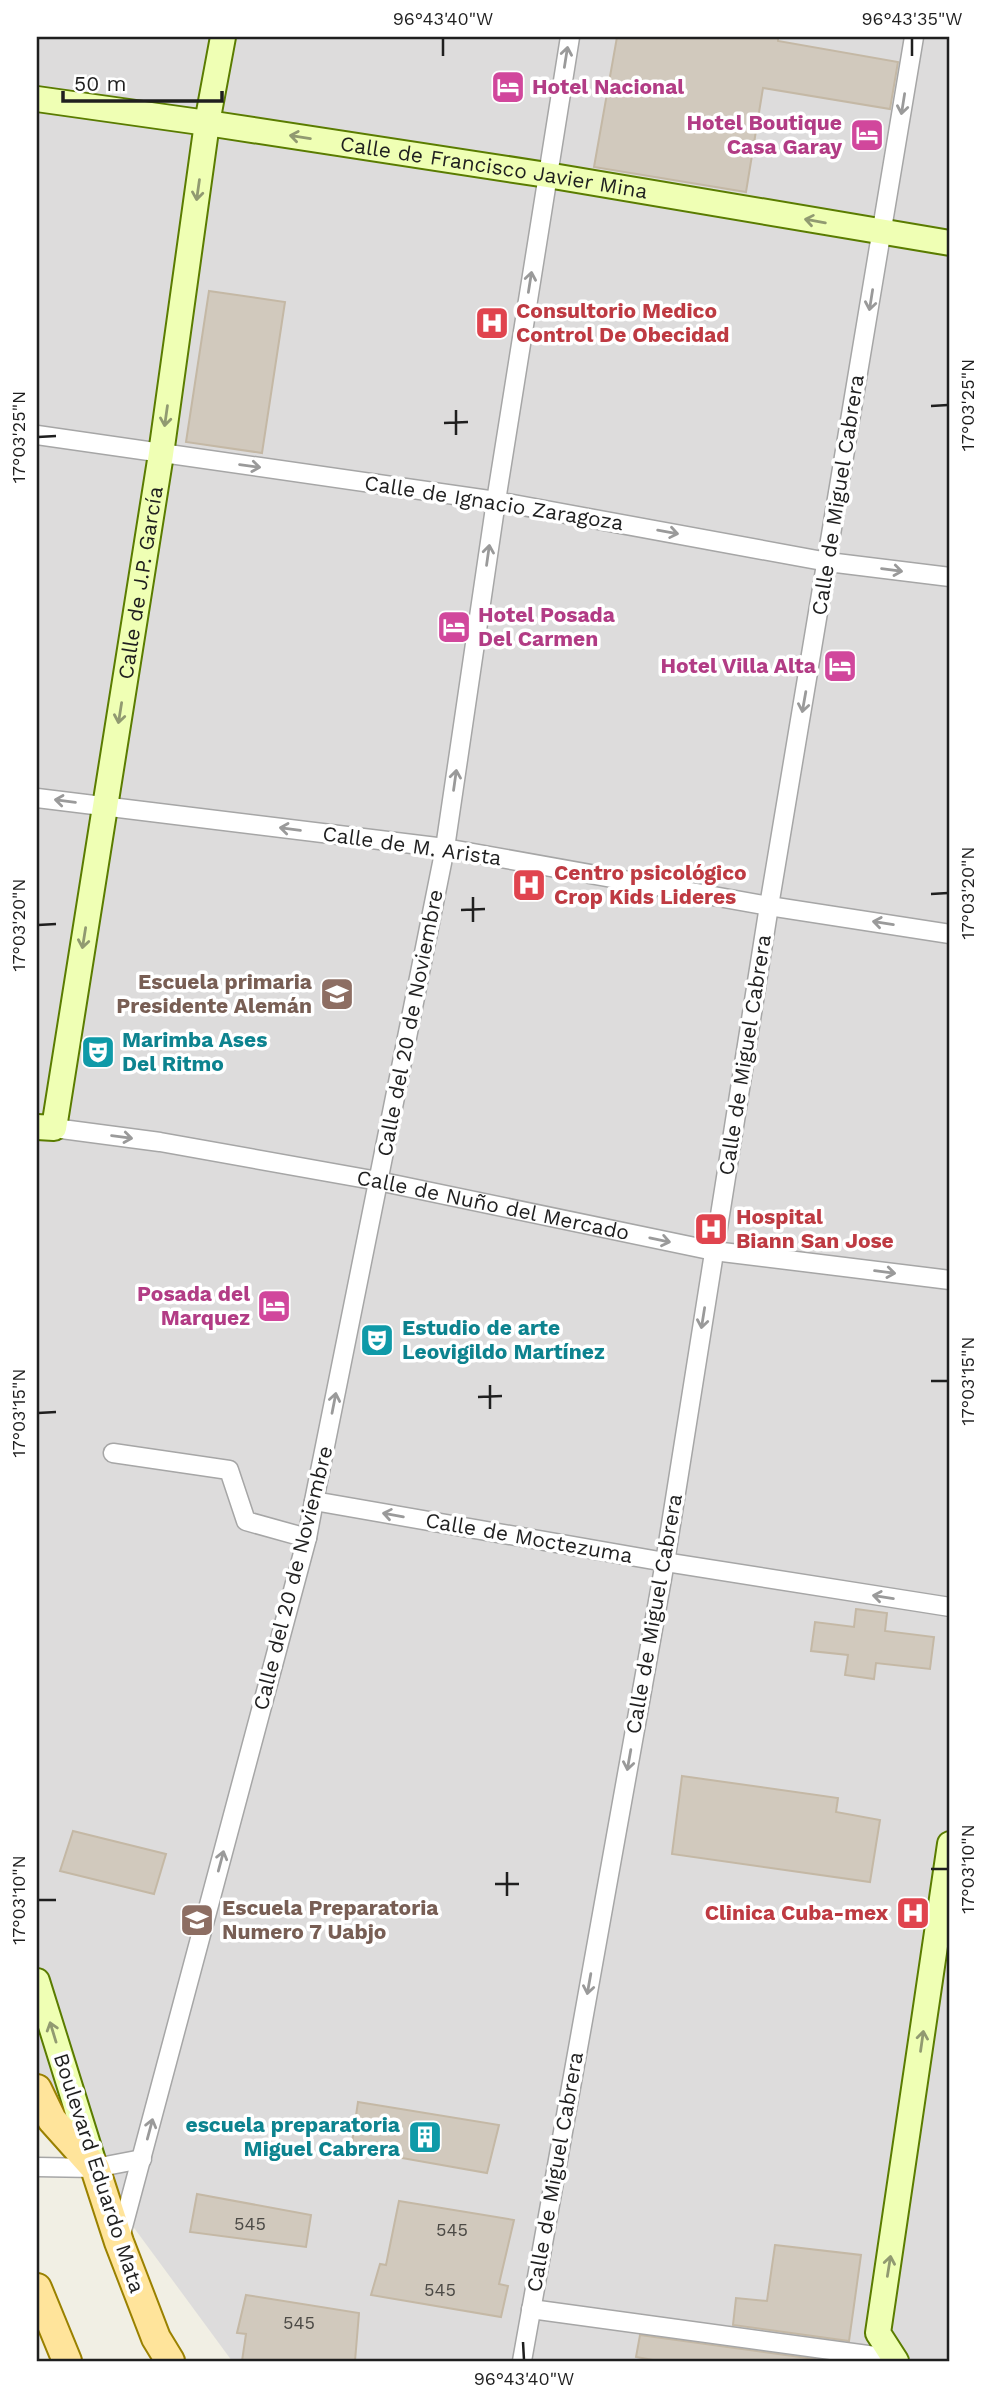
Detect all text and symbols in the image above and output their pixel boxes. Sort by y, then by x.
text: 96°43'40"W [393,8,493,29]
text: 96°43'35"W [861,8,963,29]
one-way arrow [560,47,573,69]
scale bar [63,60,222,104]
hotel icon: Hotel Nacional [489,68,527,106]
text: 50 m [74,71,126,96]
place label: Hotel Nacional [532,74,684,99]
one-way arrow [896,92,909,115]
place label: Hotel Boutique Casa Garay [687,110,842,159]
hotel icon: Hotel Boutique Casa Garay [848,116,886,154]
one-way arrow [289,130,312,143]
street label: Calle de Francisco Javier Mina [338,131,650,204]
one-way arrow [191,178,204,201]
one-way arrow [804,214,827,227]
one-way arrow [524,271,537,294]
one-way arrow [864,288,877,311]
place label: Consultorio Medico Control De Obecidad [516,298,730,347]
hospital icon: Consultorio Medico Control De Obecidad [473,304,511,342]
text: 17°03'25"N [957,359,978,451]
street label: Calle de Miguel Cabrera [806,373,869,617]
text: 17°03'25"N [8,391,29,483]
one-way arrow [160,404,173,426]
one-way arrow [238,460,261,473]
street label: Calle de Ignacio Zaragoza [363,470,626,535]
street label: Calle de J.P. García [112,484,168,681]
one-way arrow [656,526,679,540]
one-way arrow [482,545,495,567]
one-way arrow [880,563,903,576]
place label: Hotel Posada Del Carmen [478,602,616,651]
hotel icon: Hotel Posada Del Carmen [435,608,473,646]
hotel icon: Hotel Villa Alta [821,647,859,685]
place label: Hotel Villa Alta [661,653,817,678]
one-way arrow [797,690,810,712]
one-way arrow [113,701,126,724]
one-way arrow [449,770,462,792]
one-way arrow [54,795,76,808]
street label: Calle de M. Arista [321,821,503,870]
one-way arrow [280,822,302,835]
text: 17°03'20"N [957,846,978,940]
place label: Centro psicológico Crop Kids Lideres [554,860,747,909]
hospital icon: Centro psicológico Crop Kids Lideres [510,866,548,904]
text: 17°03'20"N [8,878,29,972]
street label: Calle del 20 de Noviembre [371,887,448,1159]
one-way arrow [872,917,895,930]
one-way arrow [77,926,90,949]
street label: Calle de Miguel Cabrera [713,933,776,1177]
place label: Escuela primaria Presidente Alemán [116,969,313,1018]
school or university icon: Escuela primaria Presidente Alemán [318,975,356,1013]
place label: Marimba Ases Del Ritmo [122,1027,267,1076]
theatre icon: Marimba Ases Del Ritmo [79,1033,117,1071]
one-way arrow [110,1130,133,1143]
street label: Calle de Nuño del Mercado [355,1164,632,1245]
place label: Hospital Biann San Jose [736,1204,894,1253]
hospital icon: Hospital Biann San Jose [692,1210,730,1248]
one-way arrow [648,1233,671,1247]
one-way arrow [874,1265,896,1278]
place label: Posada del Marquez [137,1281,250,1330]
hotel icon: Posada del Marquez [255,1287,293,1325]
one-way arrow [697,1306,710,1329]
place label: Estudio de arte Leovigildo Martínez [402,1315,605,1364]
theatre icon: Estudio de arte Leovigildo Martínez [358,1321,396,1359]
text: 17°03'15"N [957,1337,978,1425]
text: 17°03'15"N [8,1369,29,1457]
one-way arrow [327,1392,341,1415]
street label: Calle del 20 de Noviembre [248,1443,337,1713]
street label: Calle de Miguel Cabrera [620,1492,687,1736]
one-way arrow [382,1507,405,1521]
street label: Calle de Moctezuma [424,1507,635,1568]
one-way arrow [872,1590,895,1603]
one-way arrow [622,1748,635,1771]
text: 17°03'10"N [957,1824,978,1914]
one-way arrow [215,1851,228,1873]
text: 17°03'10"N [8,1855,29,1945]
hospital icon: Clinica Cuba-mex [894,1894,932,1932]
place label: Escuela Preparatoria Numero 7 Uabjo [222,1895,439,1944]
place label: Clinica Cuba-mex [705,1900,889,1925]
school or university icon: Escuela Preparatoria Numero 7 Uabjo [178,1901,216,1939]
one-way arrow [582,1972,595,1995]
one-way arrow [45,2022,58,2044]
one-way arrow [915,2030,928,2052]
street label: Boulevard Eduardo Mata [49,2050,150,2296]
street label: Calle de Miguel Cabrera [521,2050,588,2294]
place label: escuela preparatoria Miguel Cabrera [185,2112,401,2161]
one-way arrow [145,2118,158,2140]
building icon: escuela preparatoria Miguel Cabrera [406,2118,444,2156]
house number: 545 [234,2213,266,2234]
house number: 545 [436,2219,468,2240]
one-way arrow [883,2255,896,2278]
house number: 545 [424,2279,456,2300]
house number: 545 [283,2312,315,2333]
text: 96°43'40"W [474,2368,574,2389]

